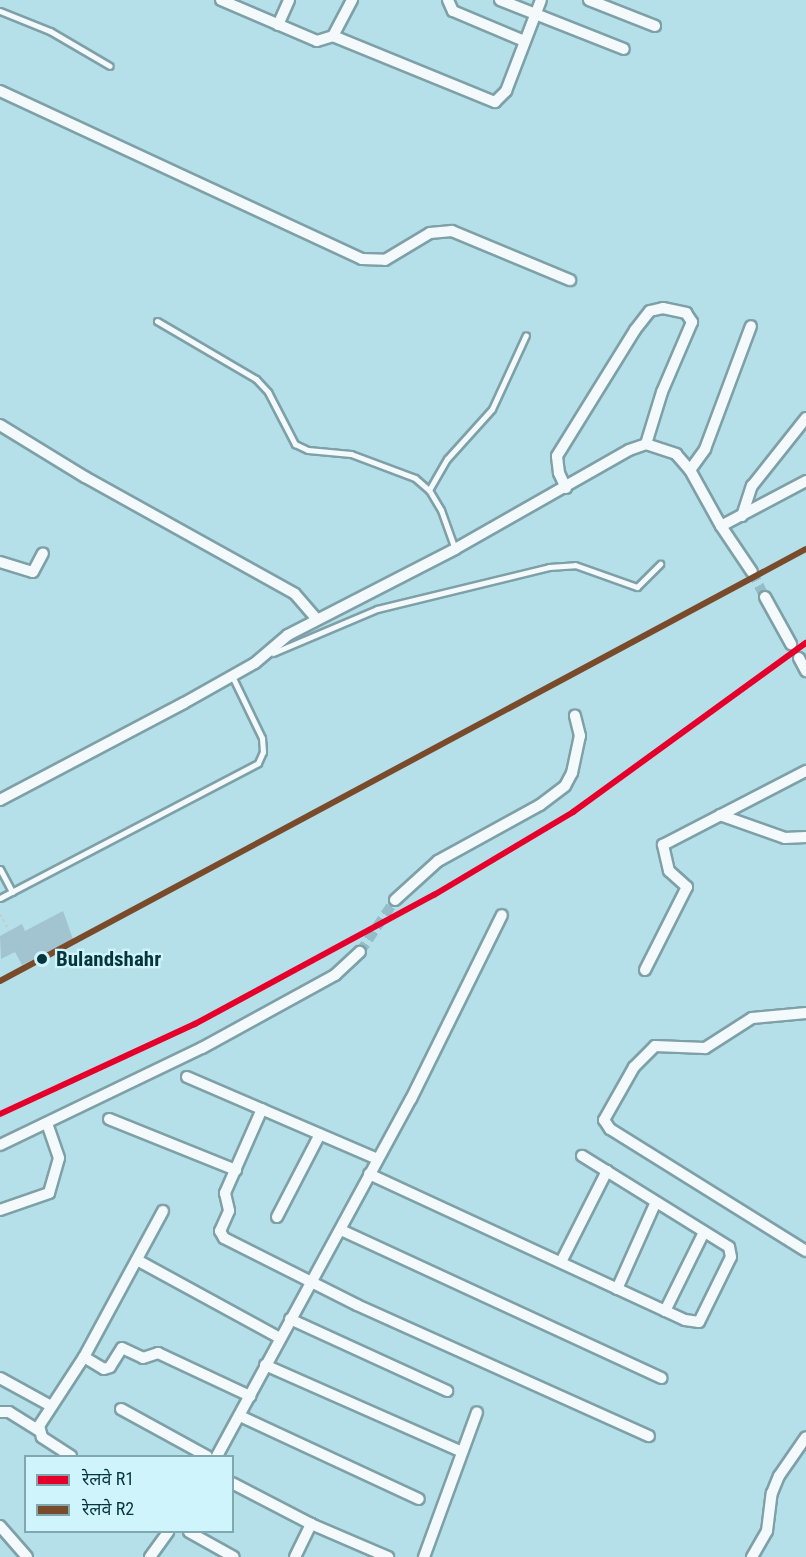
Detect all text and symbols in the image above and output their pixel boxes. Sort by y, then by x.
place label: Bulandshahr [56,946,161,972]
marker: Bulandshahr [33,950,51,968]
legend [24,1455,234,1533]
text: रेलवे R1 [82,1468,134,1489]
text: रेलवे R2 [82,1498,134,1519]

